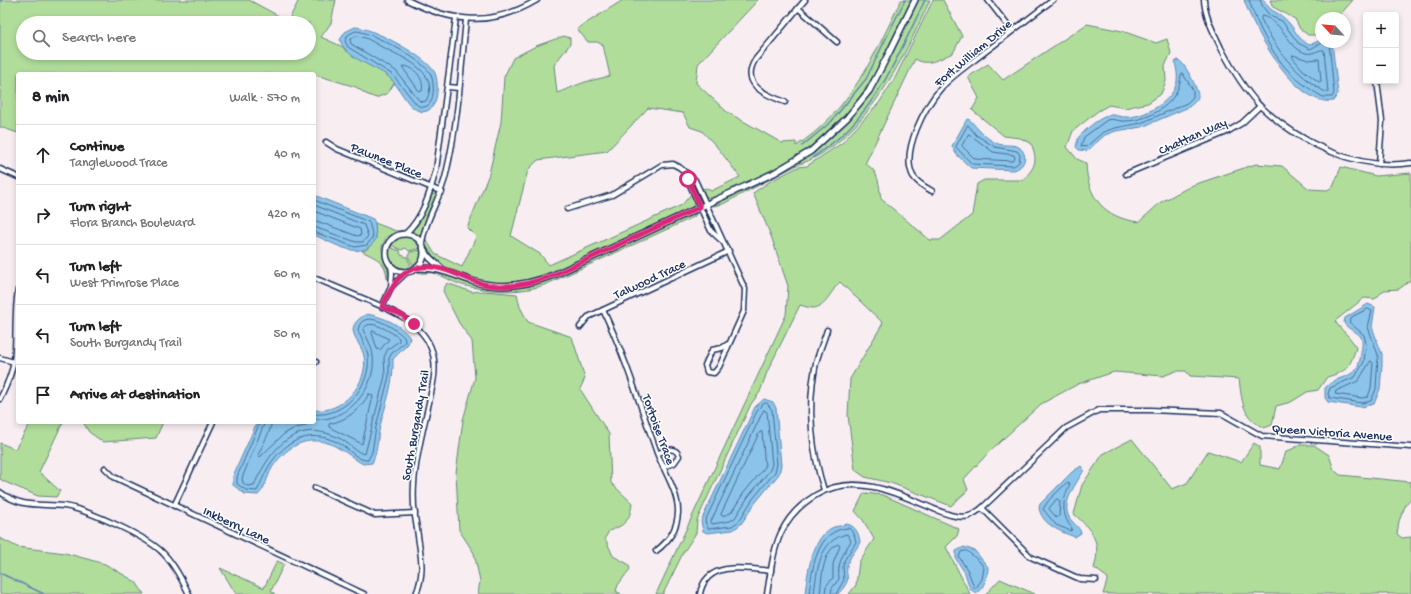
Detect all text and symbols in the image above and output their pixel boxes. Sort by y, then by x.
north arrow [1315,12,1351,48]
map controls [1363,12,1399,84]
button: + [1363,12,1399,48]
search box [16,16,316,60]
street label: Fort William Drive [931,17,1016,91]
icon: search [30,27,52,49]
text: Search here [62,29,136,47]
button: − [1363,48,1399,84]
text: 8 min [32,88,69,108]
text: Walk · 570 m [230,91,300,106]
street label: Chattan Way [1157,115,1230,159]
text: Continue [70,138,124,156]
street label: Pawnee Place [347,140,424,183]
icon: ahead [32,144,54,166]
text: 40 m [274,147,300,162]
text: Tanglewood Trace [70,156,168,171]
route start [679,170,697,188]
text: Turn right [70,198,130,216]
icon: right [32,204,54,226]
text: 420 m [268,207,300,222]
text: Flora Branch Boulevard [70,216,195,231]
street label: Talwood Trace [611,257,689,304]
text: Turn left [70,258,121,276]
icon: left [32,264,54,286]
text: 60 m [274,267,300,282]
text: West Primrose Place [70,276,179,291]
route end [405,315,423,333]
text: Turn left [70,318,121,336]
icon: left [32,324,54,346]
text: 50 m [273,327,300,342]
text: South Burgandy Trail [70,336,182,351]
street label: South Burgandy Trail [399,369,434,482]
icon: arrive [32,384,54,406]
text: Arrive at destination [70,386,200,404]
street label: Tortoise Trace [638,392,677,467]
street label: Queen Victoria Avenue [1271,422,1393,445]
street label: Inkberry Lane [200,504,272,548]

